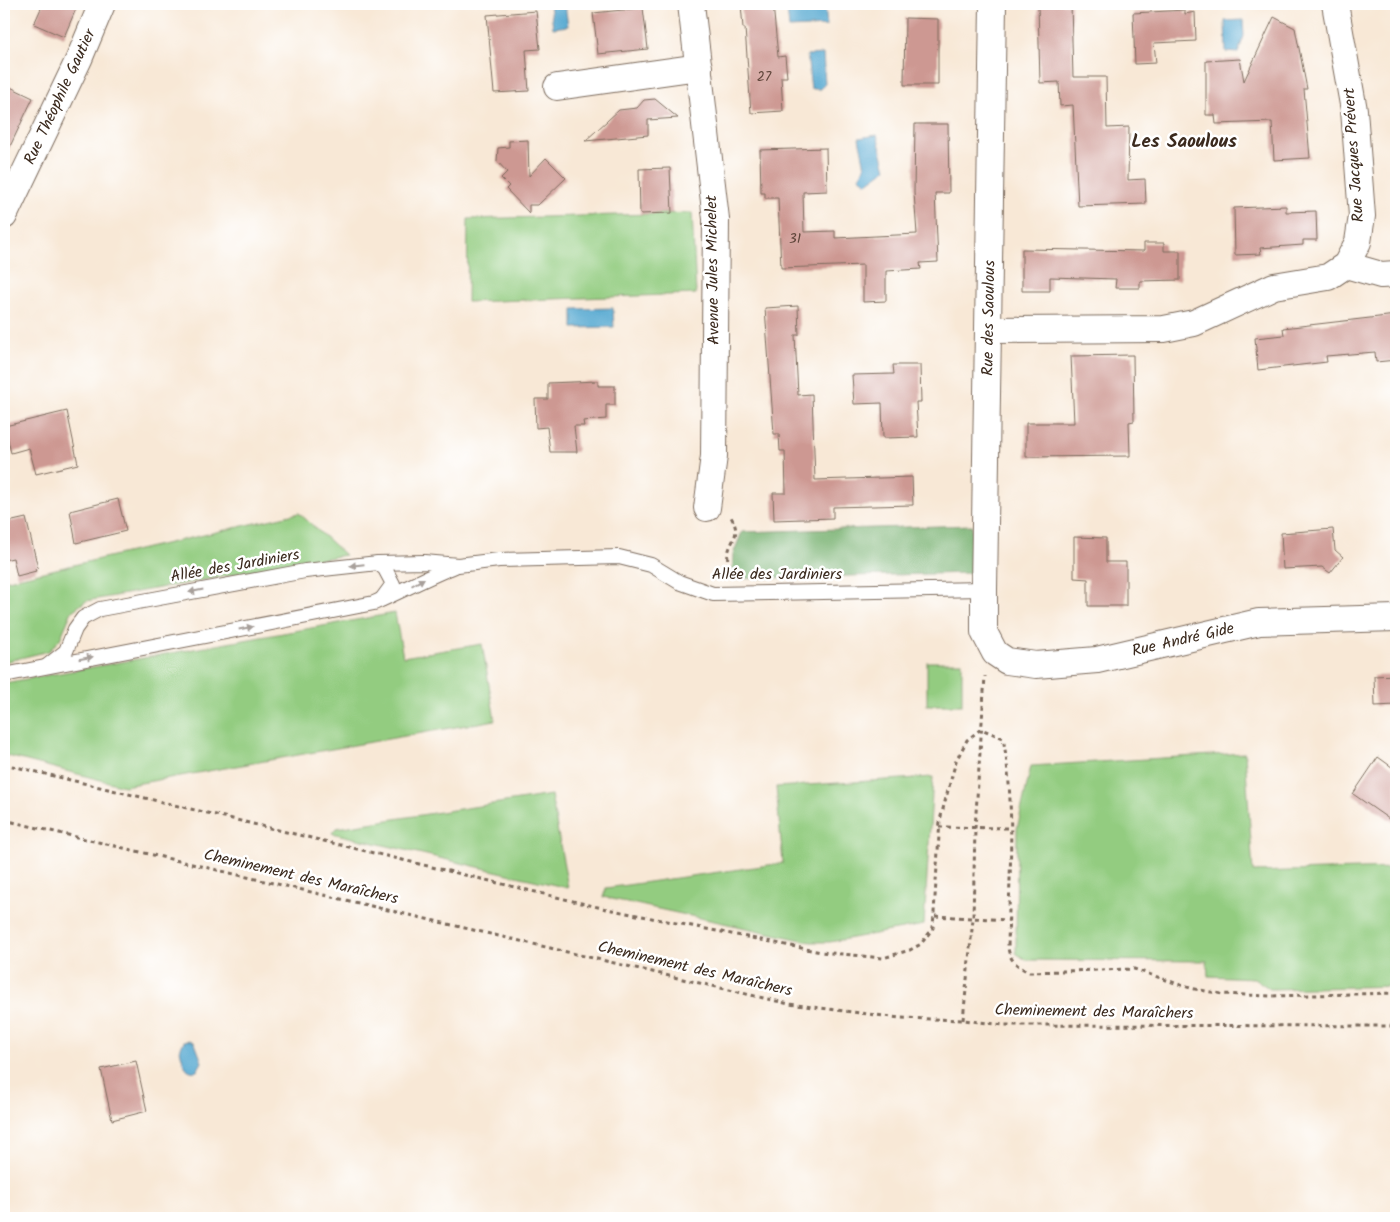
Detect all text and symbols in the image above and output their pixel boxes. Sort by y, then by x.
street label: Rue Théophile Gautier [18,24,103,169]
house number: 27 [757,66,772,88]
street label: Rue Jacques Prévert [1337,86,1371,223]
district label: Les Saoulous [1131,127,1237,157]
street label: Avenue Jules Michelet [699,194,727,345]
house number: 31 [789,228,801,250]
street label: Rue des Saoulous [975,260,1003,376]
street label: Allée des Jardiniers [169,542,302,590]
one-way arrow [348,561,364,569]
street label: Allée des Jardiniers [712,562,842,587]
one-way arrow [411,578,426,586]
one-way arrow [189,587,204,595]
street label: Rue André Gide [1129,616,1237,664]
one-way arrow [238,624,254,632]
one-way arrow [78,654,94,662]
street label: Cheminement des Maraîchers [201,842,401,912]
street label: Cheminement des Maraîchers [595,934,795,1004]
street label: Cheminement des Maraîchers [994,998,1194,1026]

